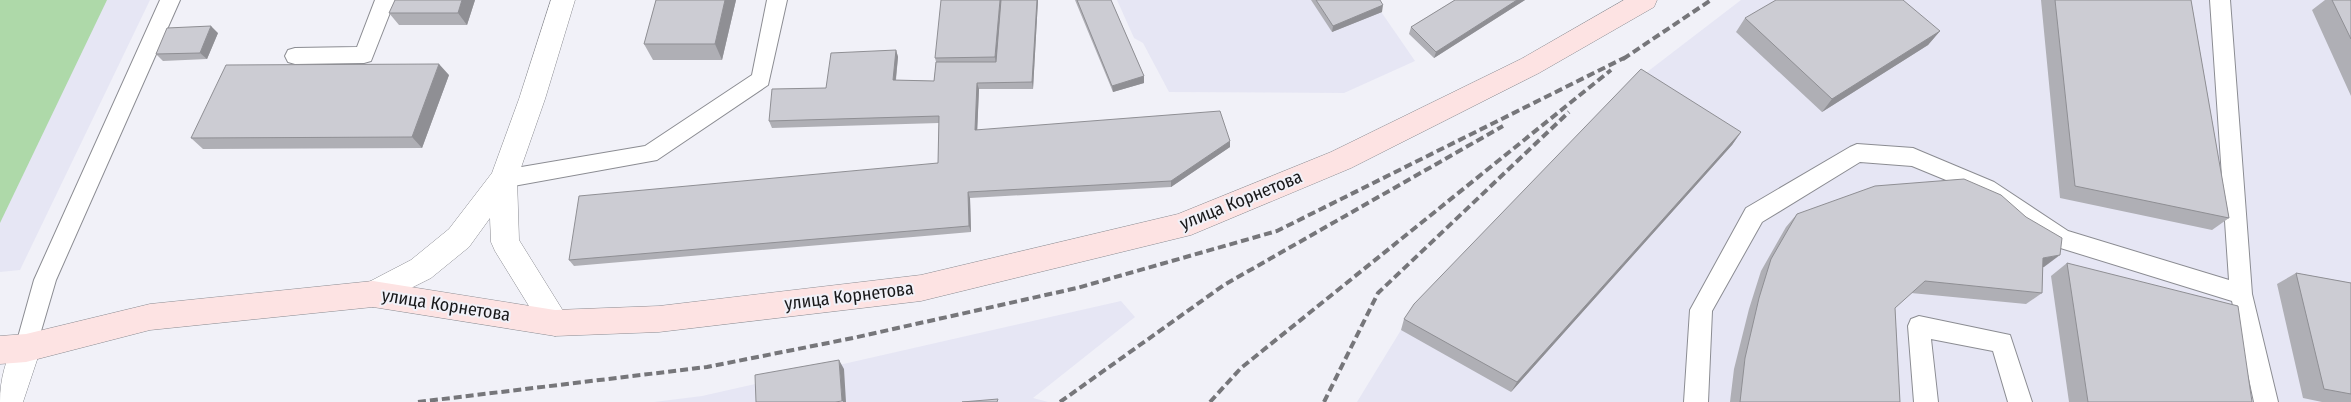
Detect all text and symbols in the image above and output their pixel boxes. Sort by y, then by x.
street label: улица Корнетова [1177,165,1305,235]
street label: улица Корнетова [783,277,915,315]
street label: улица Корнетова [380,284,512,326]

